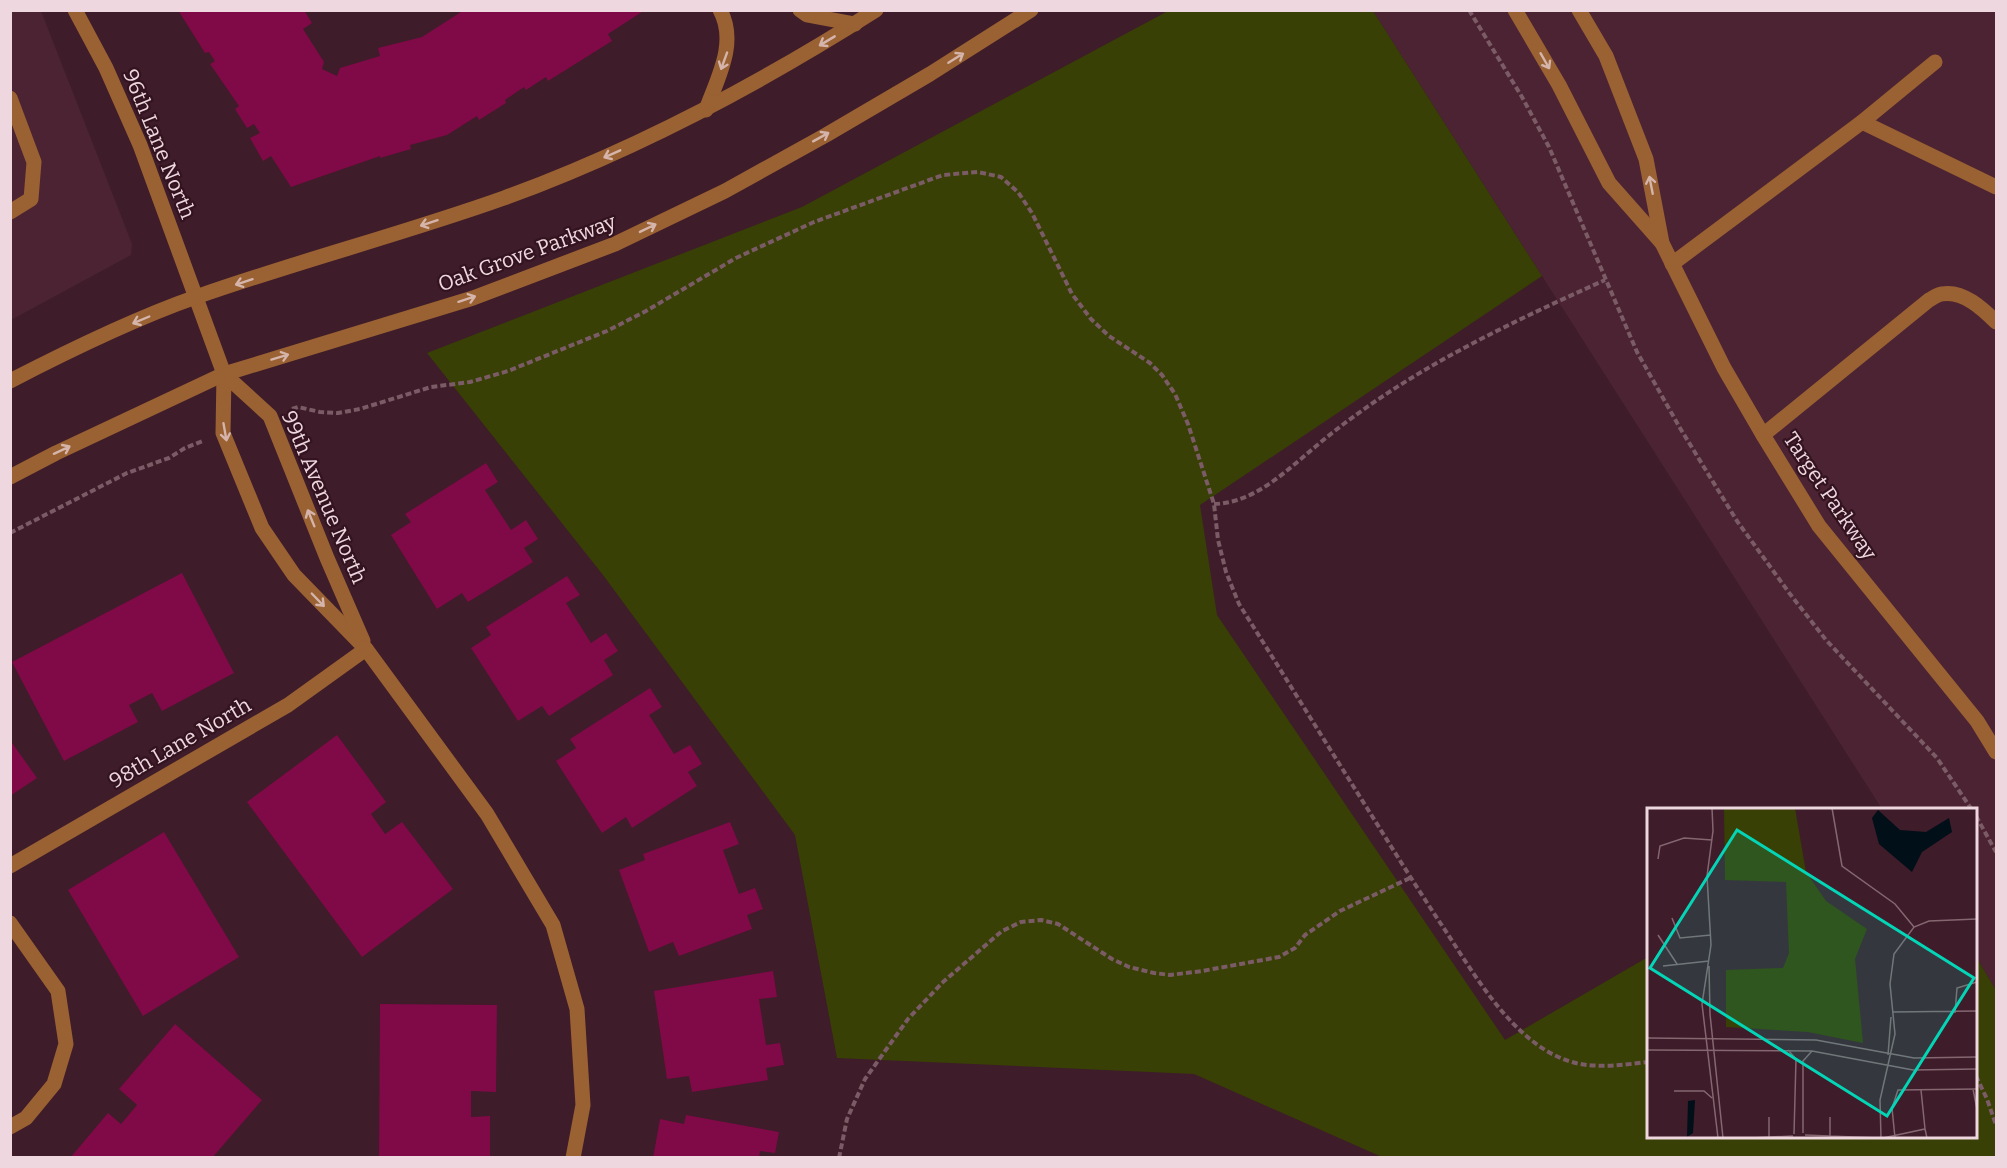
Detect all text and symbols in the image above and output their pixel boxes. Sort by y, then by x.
one-way arrow [819,36,836,48]
one-way arrow [717,51,728,70]
one-way arrow [947,51,964,63]
one-way arrow [1539,52,1551,69]
street label: 96th Lane North [117,65,201,223]
one-way arrow [812,131,829,143]
one-way arrow [603,149,621,160]
one-way arrow [1645,176,1656,196]
street label: Oak Grove Parkway [434,208,620,297]
one-way arrow [420,218,439,229]
one-way arrow [639,222,657,234]
one-way arrow [235,277,254,288]
one-way arrow [457,293,476,304]
one-way arrow [133,315,151,326]
one-way arrow [270,351,289,362]
street label: 99th Avenue North [276,407,372,587]
one-way arrow [219,422,230,441]
street label: Target Parkway [1778,427,1883,566]
one-way arrow [53,443,71,455]
one-way arrow [305,509,316,528]
one-way arrow [311,592,325,607]
street label: 98th Lane North [105,692,255,794]
inset map [1647,808,1977,1138]

